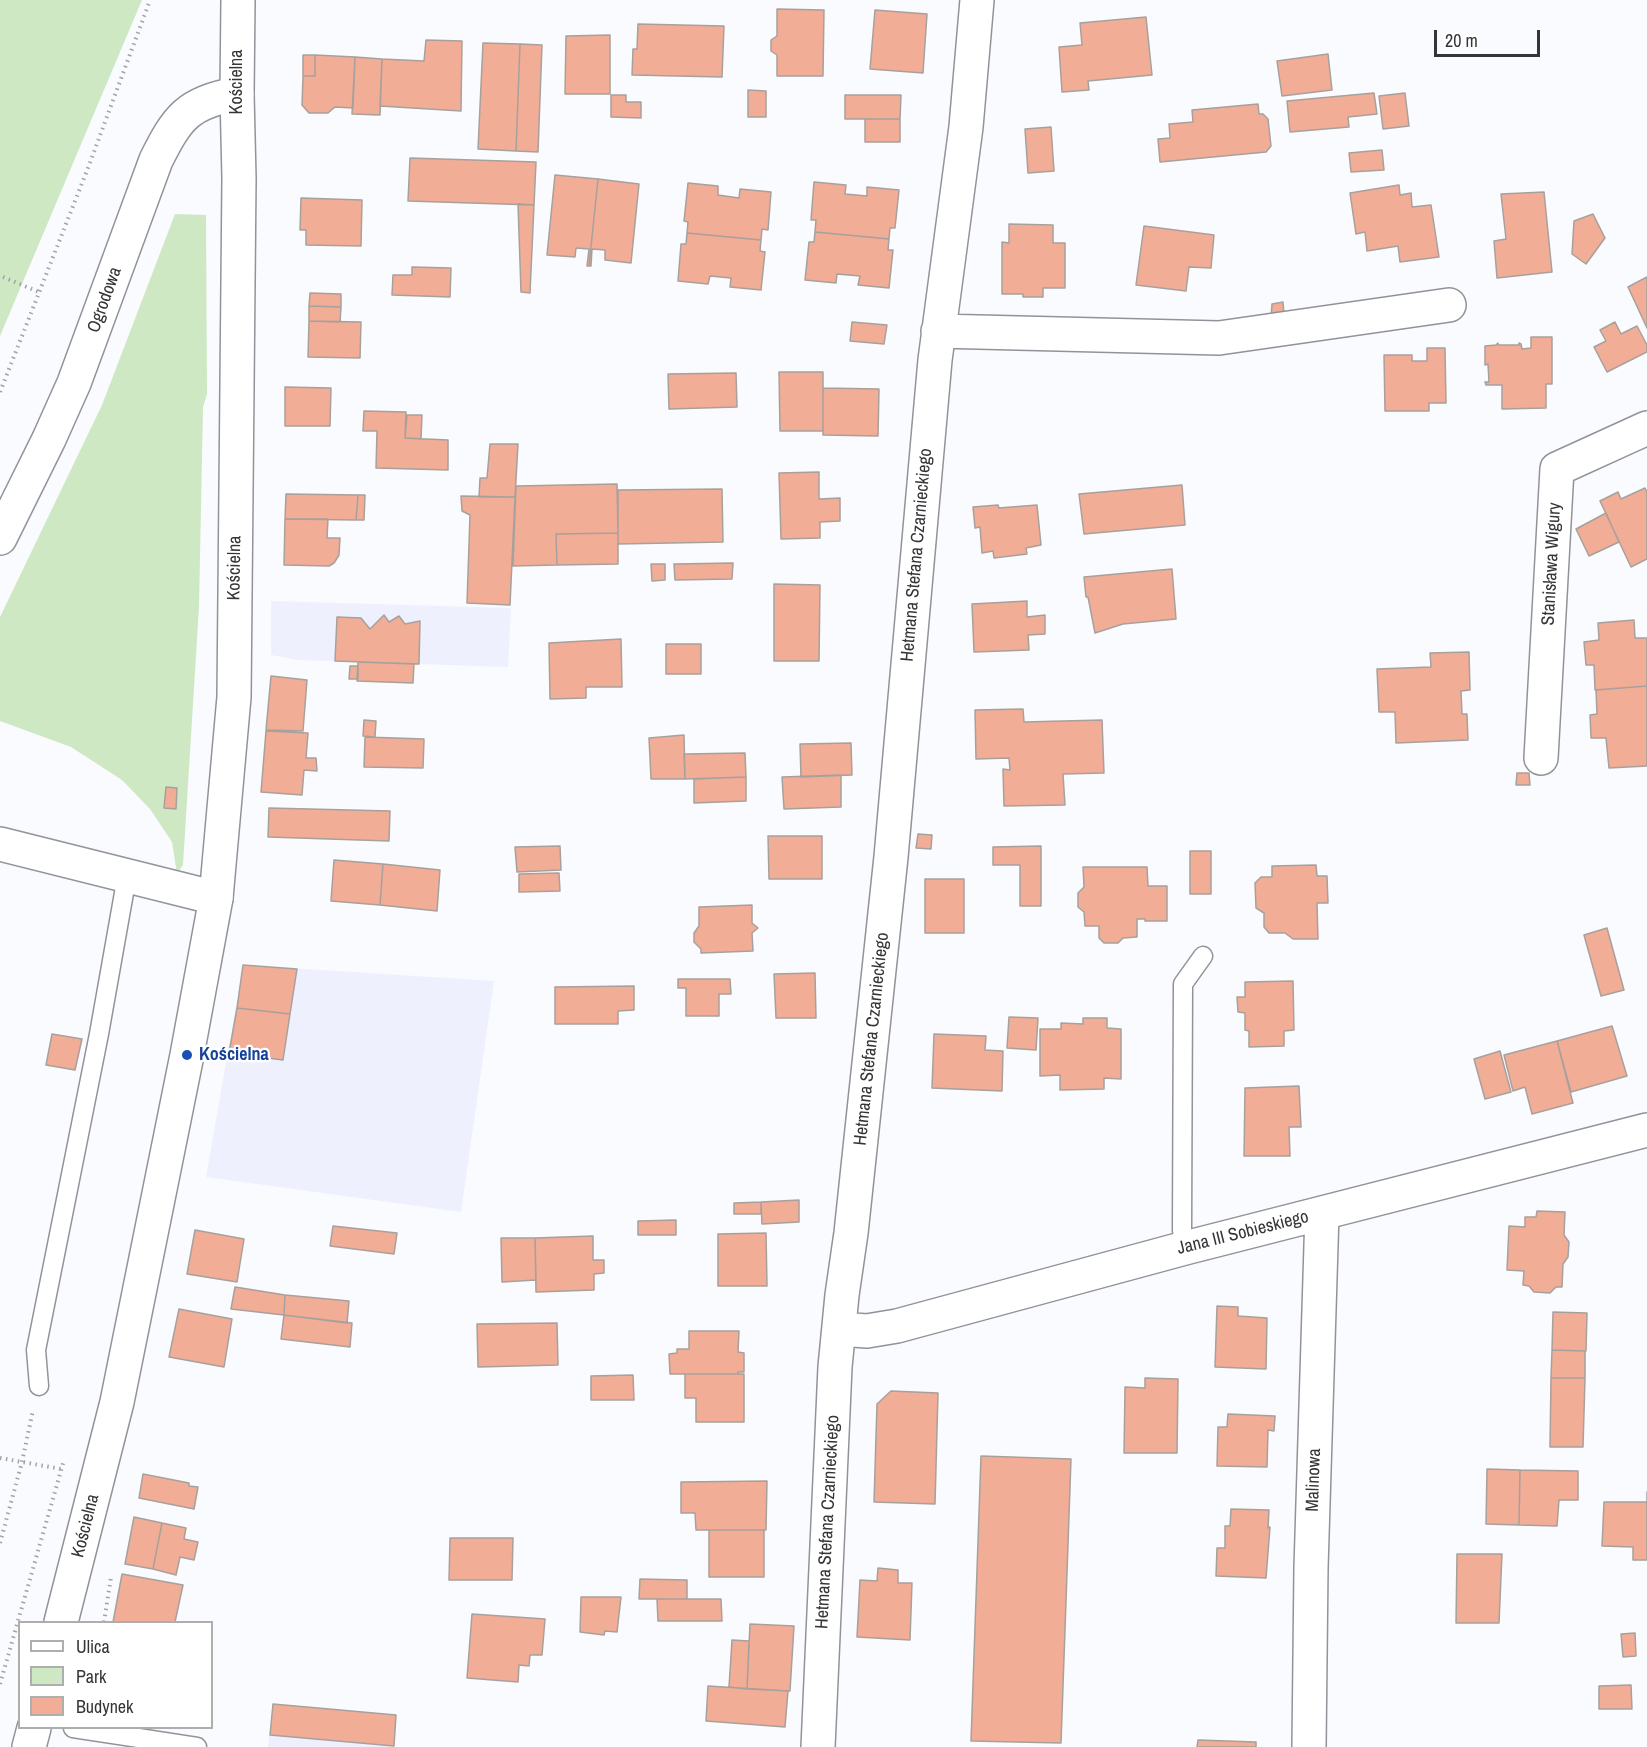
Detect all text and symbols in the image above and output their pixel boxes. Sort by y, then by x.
scale bar [1437,18,1544,56]
text: 20 m [1445,28,1478,53]
street label: Kościelna [226,50,248,114]
street label: Ogrodowa [83,264,127,336]
street label: Hetmana Stefana Czarnieckiego [897,447,937,663]
street label: Stanisława Wigury [1538,502,1566,626]
street label: Kościelna [224,535,246,601]
street label: Hetmana Stefana Czarnieckiego [850,931,894,1147]
place label: Kościelna [199,1044,269,1066]
marker: Kościelna [180,1048,194,1062]
street label: Jana III Sobieskiego [1175,1206,1311,1260]
street label: Hetmana Stefana Czarnieckiego [812,1415,844,1629]
street label: Malinowa [1302,1448,1326,1512]
street label: Kościelna [68,1492,104,1560]
legend [18,1621,213,1729]
text: Ulica [76,1634,110,1659]
text: Park [76,1664,106,1689]
text: Budynek [76,1694,133,1719]

